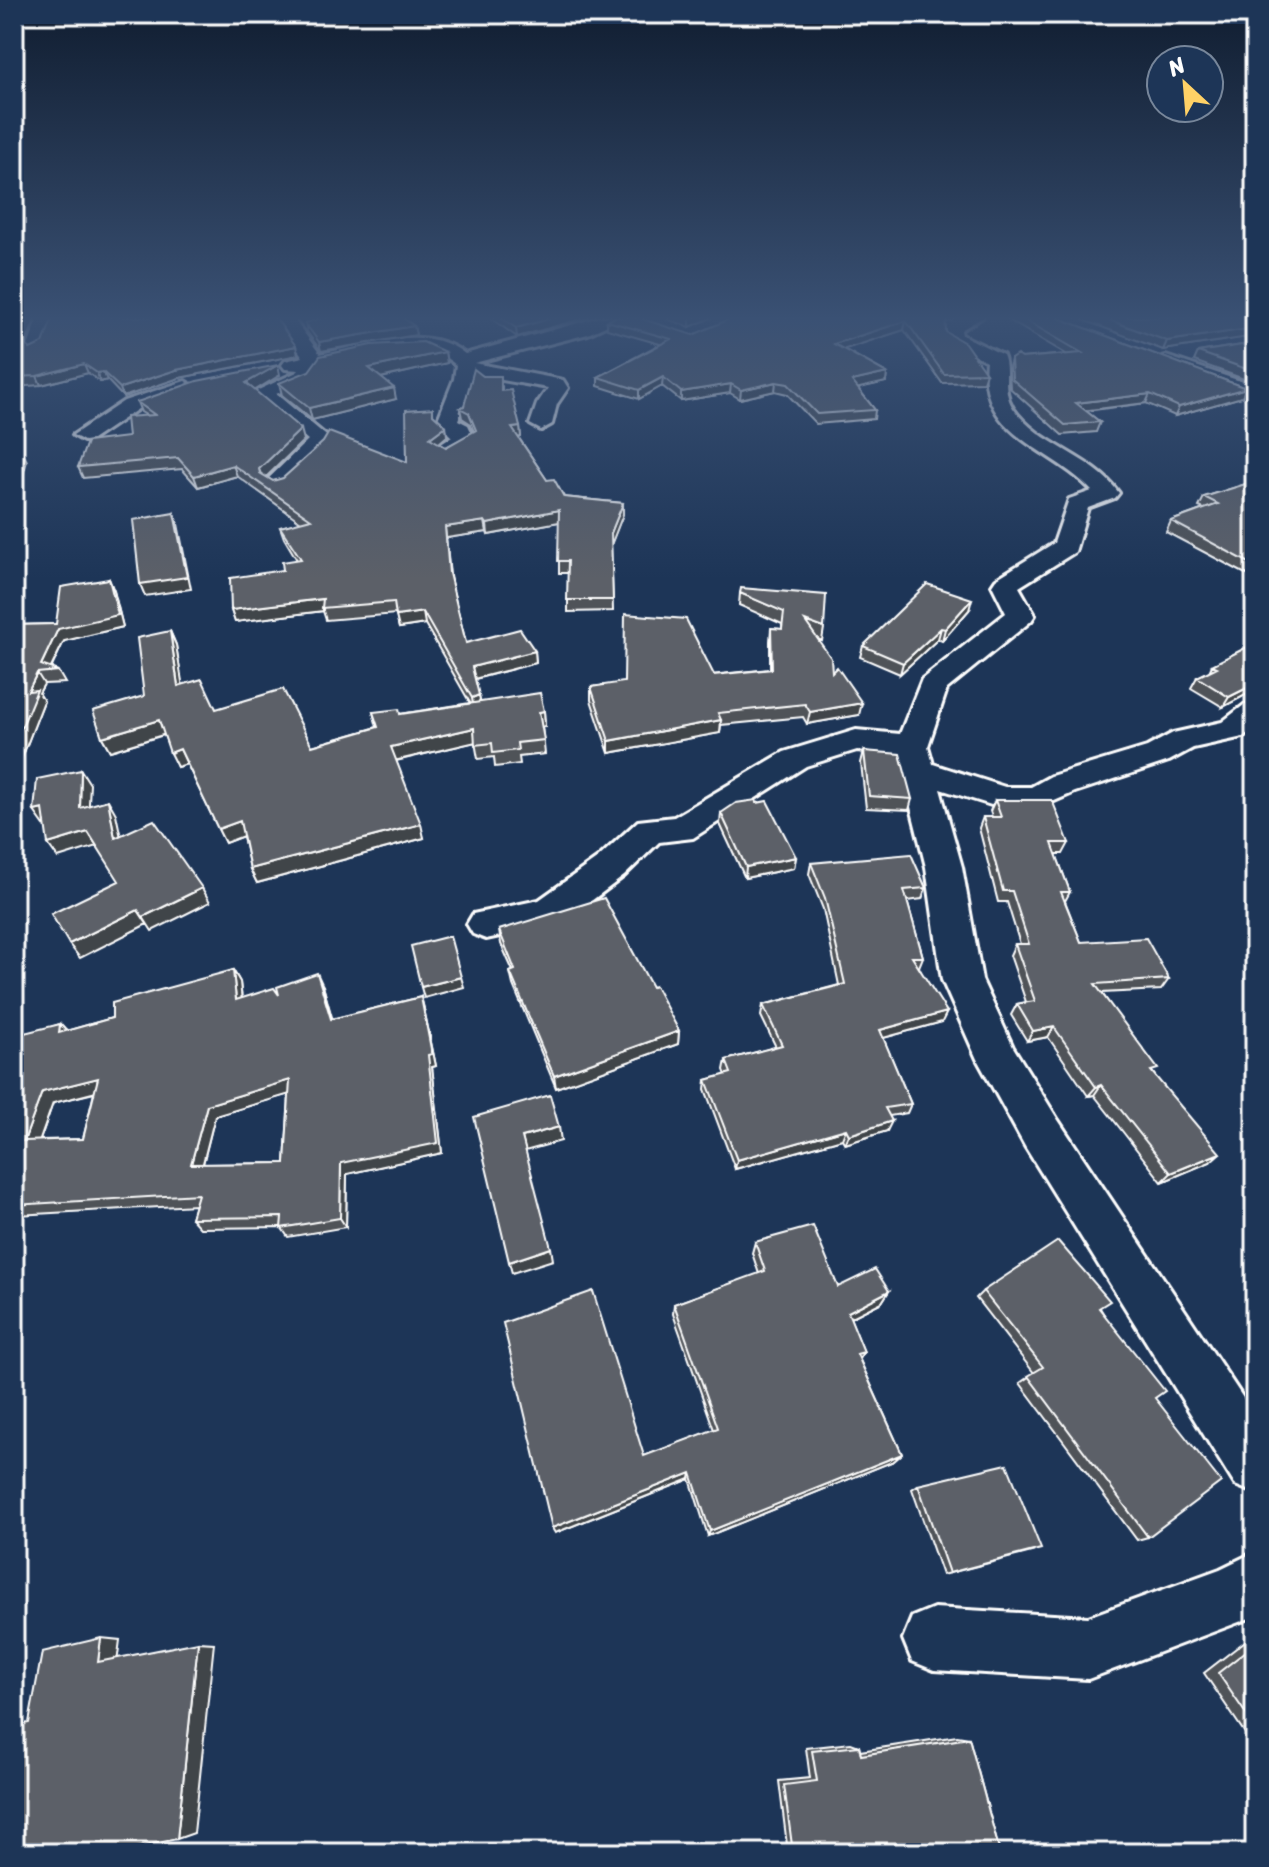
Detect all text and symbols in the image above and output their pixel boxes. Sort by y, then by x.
north arrow [1145,44,1225,124]
text: N [1160,45,1193,88]

